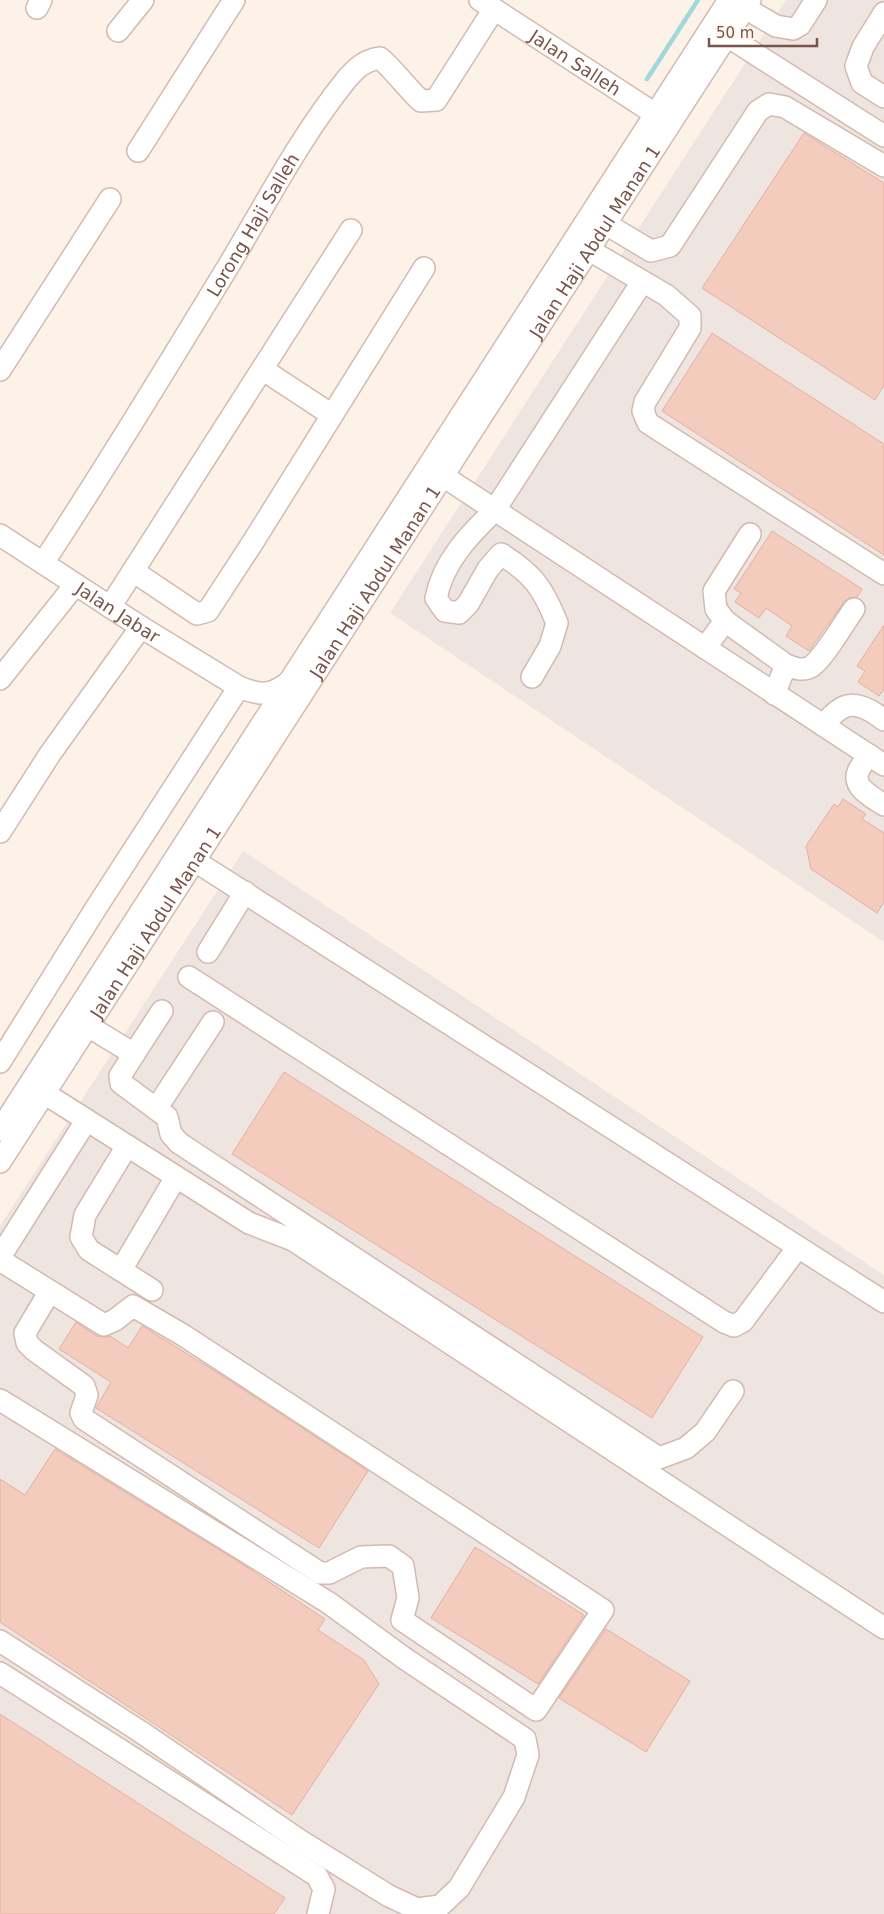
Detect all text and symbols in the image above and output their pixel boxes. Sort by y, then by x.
scale bar [709,15,816,47]
street label: Jalan Salleh [525,24,625,99]
text: 50 m [716,24,754,42]
street label: Jalan Haji Abdul Manan 1 [524,141,664,342]
street label: Lorong Haji Salleh [202,149,303,300]
street label: Jalan Haji Abdul Manan 1 [304,481,445,682]
street label: Jalan Jabar [71,577,164,647]
street label: Jalan Haji Abdul Manan 1 [85,822,225,1023]

